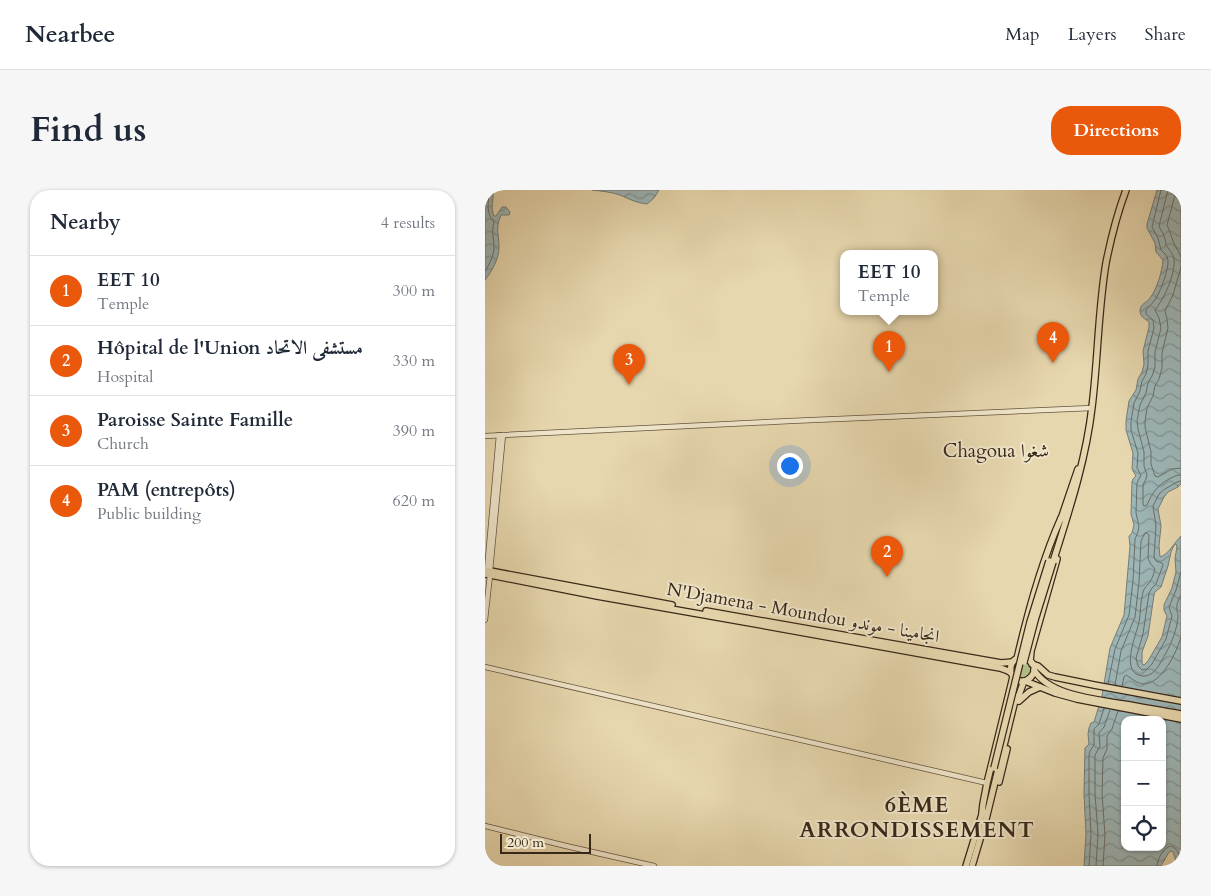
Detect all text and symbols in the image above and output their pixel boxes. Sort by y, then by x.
text: Nearbee [25,18,115,51]
text: Map [1005,22,1040,47]
text: Layers [1068,22,1117,47]
text: Share [1145,22,1186,47]
text: Find us [30,106,146,154]
button: Directions [1051,106,1181,155]
text: Nearby [50,208,121,237]
text: 4 results [381,212,435,234]
popup [840,250,938,315]
text: EET 10 [858,259,920,285]
text: EET 10 [97,267,160,293]
text: 1 [62,280,70,302]
text: 300 m [393,280,435,302]
text: Temple [858,285,910,307]
text: Temple [97,293,149,315]
pin: 4 [1037,322,1069,363]
pin: 1 [873,331,905,372]
text: Hôpital de l'Union مستشفى الاتحاد [97,335,363,361]
pin: 3 [613,344,645,385]
text: 2 [62,350,70,372]
text: 330 m [393,350,435,372]
text: Hospital [97,366,153,388]
text: Paroisse Sainte Famille [97,407,293,433]
text: 3 [62,420,70,442]
text: 390 m [393,420,435,442]
text: Church [97,433,149,455]
district label: Chagoua شغوا [943,438,1049,464]
your location [777,453,803,479]
text: PAM (entrepôts) [97,477,236,503]
text: 4 [62,490,70,512]
text: 620 m [393,490,435,512]
text: Public building [97,503,201,525]
pin: 2 [871,536,903,577]
street label: N'Djamena - Moundou انجامينا - موندو [665,577,941,649]
map controls [1121,716,1166,851]
button: + [1121,716,1166,761]
button: − [1121,761,1166,806]
district label: 6ÈME ARRONDISSEMENT [799,790,1035,845]
button: locate [1121,806,1166,851]
scale bar [500,831,591,854]
text: 200 m [507,833,544,852]

